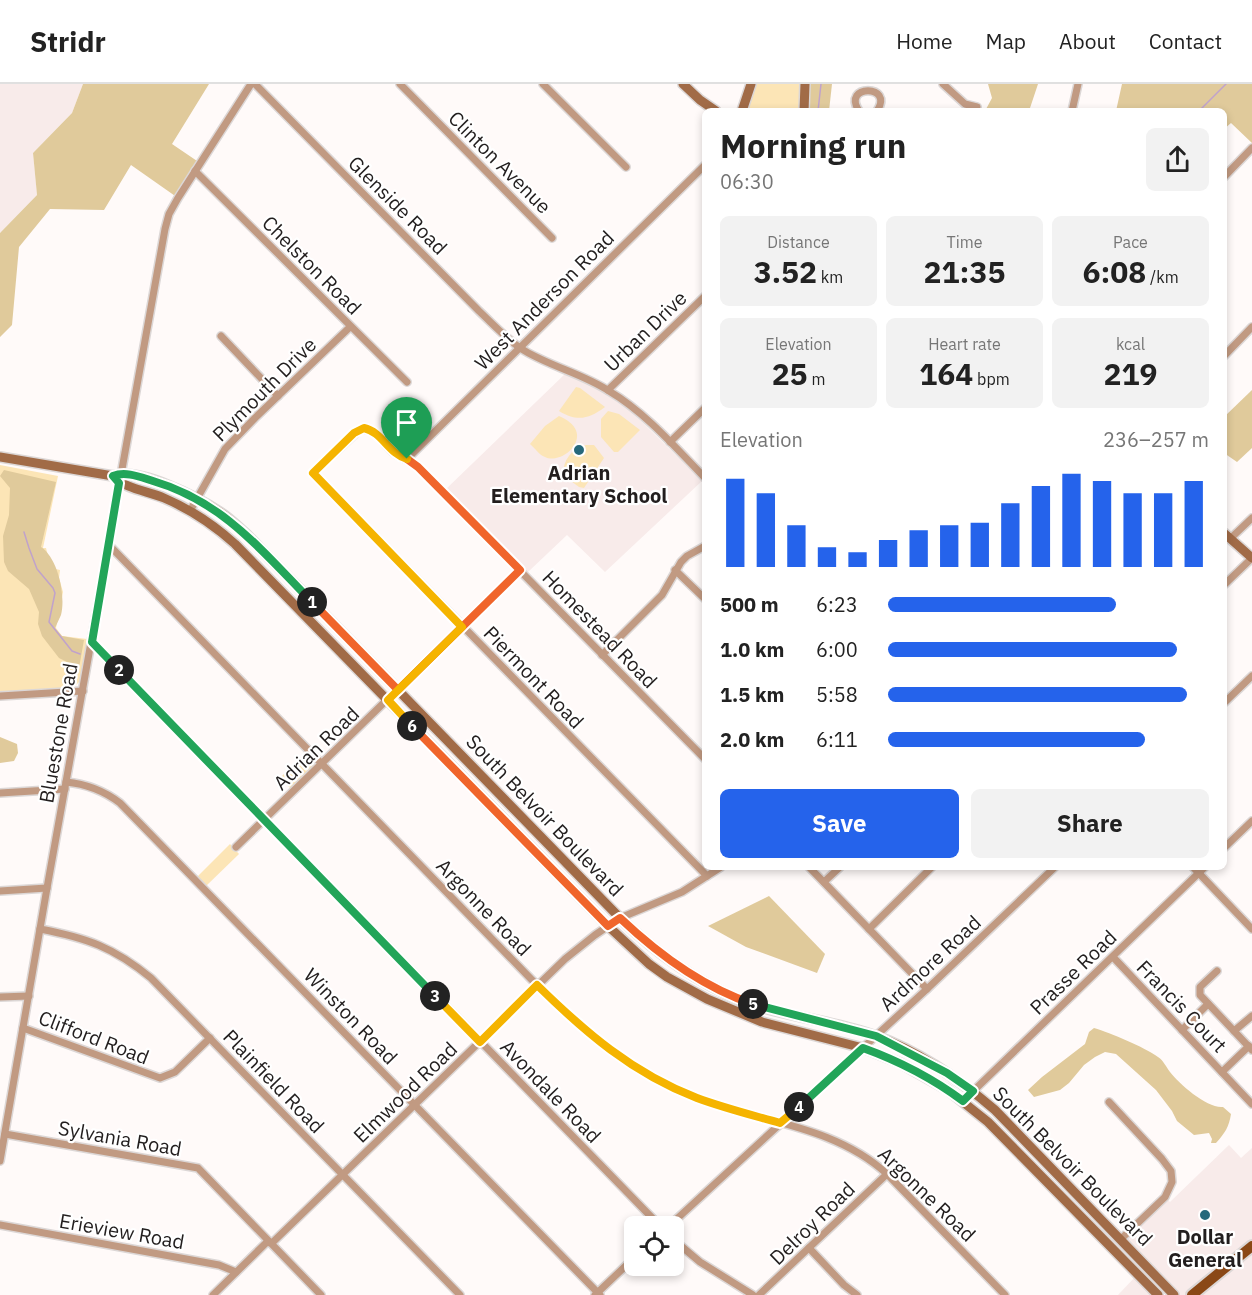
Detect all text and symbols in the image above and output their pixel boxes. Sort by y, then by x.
text: Stridr [30,23,106,60]
text: Home [896,27,953,55]
text: Map [986,27,1026,55]
text: About [1059,27,1116,55]
text: Contact [1149,27,1222,55]
street label: Clinton Avenue [443,105,557,219]
text: Morning run [720,124,906,167]
button: share [1146,128,1209,191]
street label: Glenside Road [343,150,453,260]
text: 06:30 [720,168,774,195]
street label: Chelston Road [256,209,368,321]
street label: West Anderson Road [468,224,620,376]
text: Distance [767,232,830,252]
text: Time [947,232,982,252]
text: Pace [1113,232,1148,252]
text: 3.52 [754,252,817,291]
text: 21:35 [924,252,1005,291]
text: 6:08 [1082,252,1146,291]
text: km [817,267,843,287]
text: /km [1146,267,1179,287]
street label: Urban Drive [598,285,692,377]
street label: Plymouth Drive [206,331,322,447]
text: Elevation [765,334,832,354]
text: Heart rate [928,334,1001,354]
text: kcal [1116,334,1145,354]
text: 25 [772,354,808,393]
text: 164 [919,354,973,393]
text: 219 [1104,354,1158,393]
text: m [808,369,825,389]
text: bpm [973,369,1010,389]
pin [381,397,432,459]
icon: arrive [390,406,423,439]
text: Elevation [720,426,803,453]
text: 236–257 m [1103,426,1209,453]
marker: Adrian Elementary School [572,443,586,457]
place label: Adrian Elementary School [491,459,667,509]
street label: Homestead Road [537,564,663,694]
pin: 1 [297,587,327,617]
text: 500 m [720,591,779,618]
text: 6:23 [816,591,858,618]
text: 1 [307,592,317,612]
street label: Piermont Road [478,620,590,734]
text: 1.0 km [720,636,784,663]
text: 6:00 [816,636,858,663]
pin: 2 [104,655,134,685]
text: 2 [114,660,124,680]
street label: Bluestone Road [32,661,84,805]
text: 1.5 km [720,681,784,708]
text: 5:58 [816,681,858,708]
street label: Adrian Road [267,700,365,796]
pin: 6 [397,711,427,741]
text: 6 [407,716,417,736]
text: 2.0 km [720,726,784,753]
text: 6:11 [816,726,858,753]
street label: South Belvoir Boulevard [460,728,630,902]
button: Save [720,789,959,858]
button: Share [971,789,1209,858]
street label: Argonne Road [431,852,537,962]
street label: Ardmore Road [874,909,986,1017]
street label: Prasse Road [1024,924,1122,1020]
street label: Francis Court [1131,954,1233,1058]
street label: Winston Road [298,962,404,1070]
pin: 3 [420,981,450,1011]
text: 3 [430,986,440,1006]
pin: 5 [738,989,768,1019]
text: 5 [748,994,758,1014]
street label: Clifford Road [35,1004,153,1070]
street label: Plainfield Road [218,1023,330,1139]
street label: Avondale Road [495,1033,607,1149]
street label: Elmwood Road [347,1036,463,1148]
street label: South Belvoir Boulevard [987,1080,1159,1252]
pin: 4 [784,1092,814,1122]
text: 4 [794,1097,804,1117]
street label: Sylvania Road [56,1114,184,1162]
street label: Argonne Road [872,1141,982,1247]
street label: Delroy Road [763,1175,861,1271]
street label: Erieview Road [57,1207,187,1255]
marker: Dollar General [1198,1208,1212,1222]
map controls [624,1216,684,1276]
button: locate [624,1216,684,1276]
place label: Dollar General [1168,1223,1242,1273]

